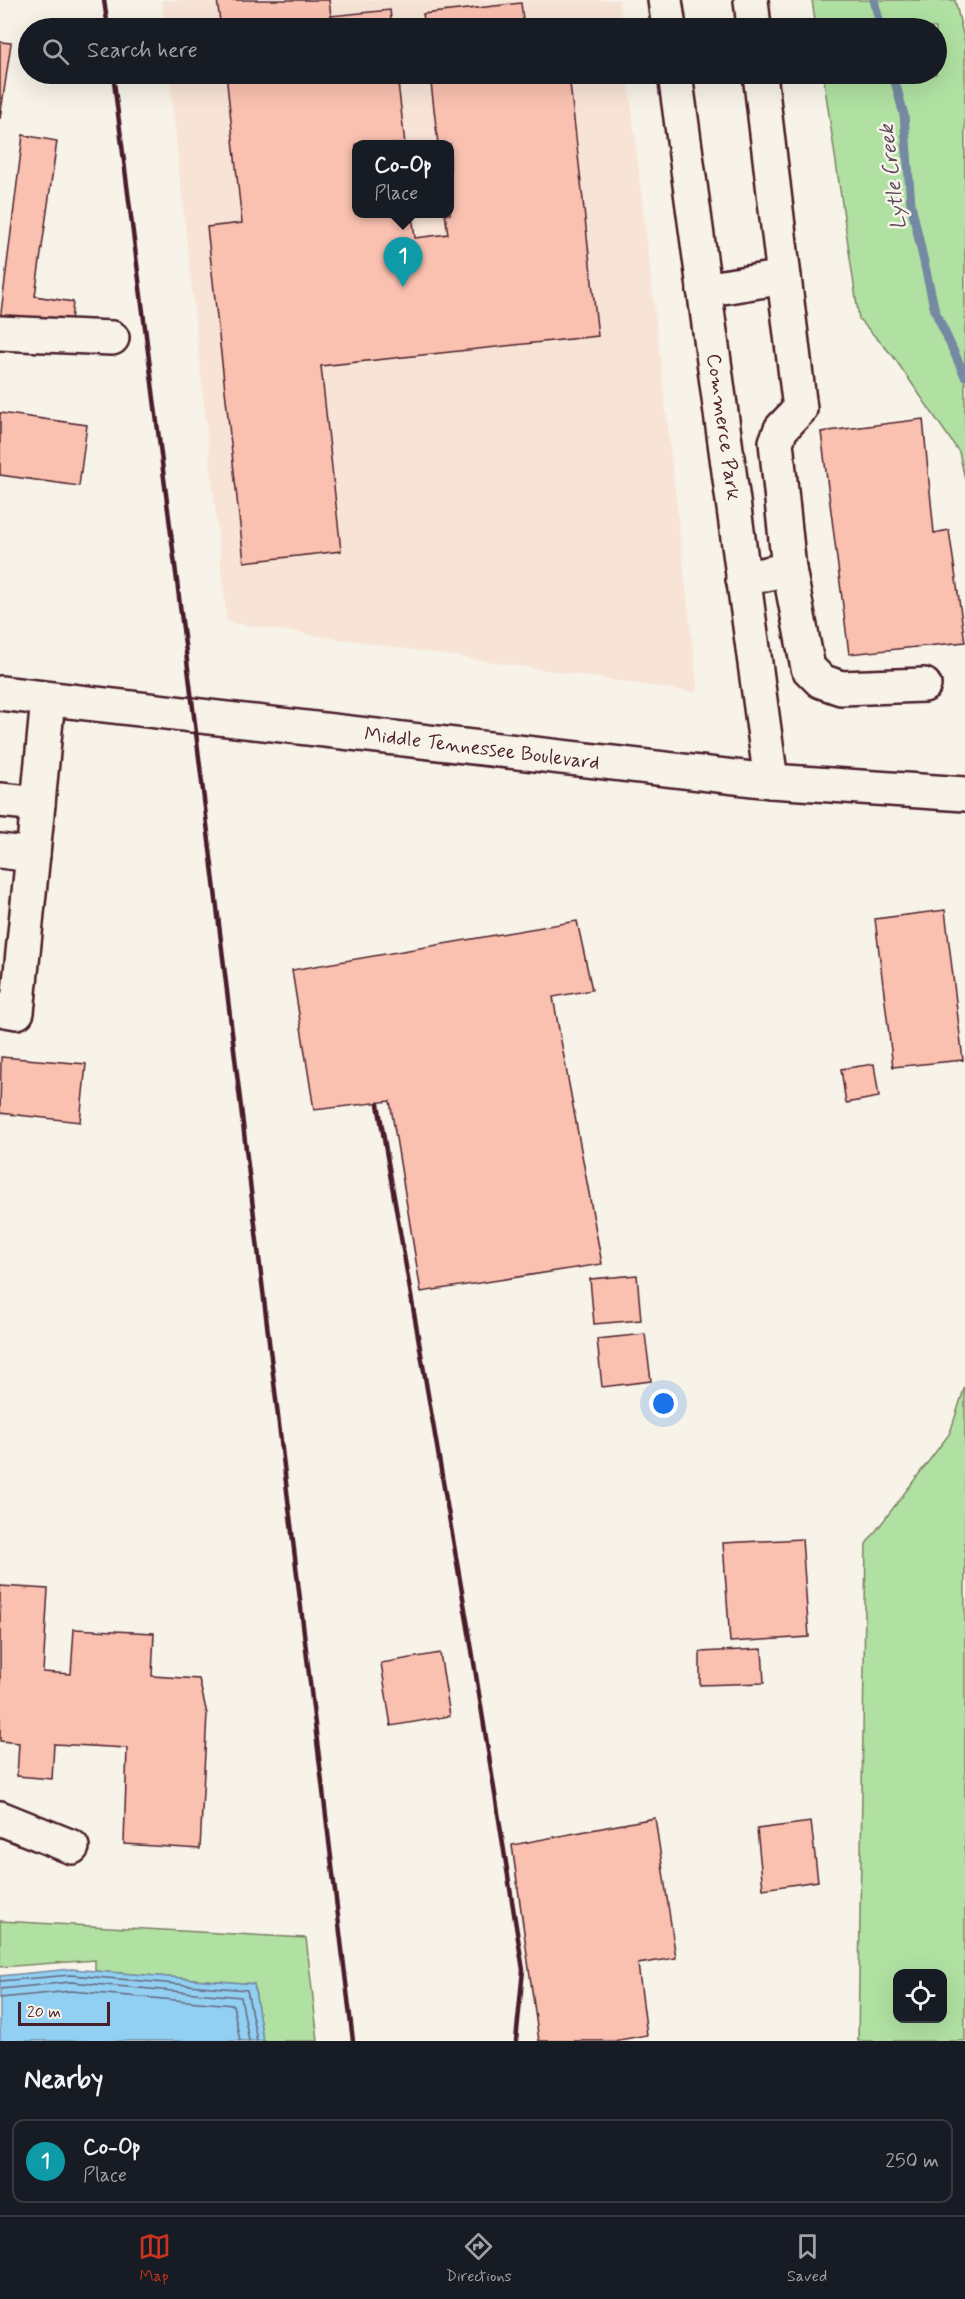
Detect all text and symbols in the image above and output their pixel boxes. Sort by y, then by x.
search box [18,18,947,84]
icon: search [39,35,72,68]
text: Search here [87,37,198,65]
water label: Lytle Creek [872,121,913,231]
popup [352,140,454,218]
text: Co-Op [374,152,432,180]
text: Place [374,180,418,207]
pin: 1 [384,238,422,287]
street label: Commerce Park [699,352,747,502]
street label: Middle Tennessee Boulevard [363,721,601,777]
your location [649,1389,678,1418]
map controls [893,1969,947,2023]
button: locate [893,1969,947,2023]
scale bar [18,1999,110,2026]
text: 20 m [27,2002,61,2023]
text: Nearby [24,2063,103,2097]
text: Co-Op [83,2134,141,2162]
text: 1 [41,2148,50,2175]
text: 250 m [885,2148,939,2175]
text: Place [83,2162,127,2189]
tab: Map [138,2230,171,2287]
tab: Directions [446,2230,512,2287]
tab: Saved [787,2230,827,2287]

